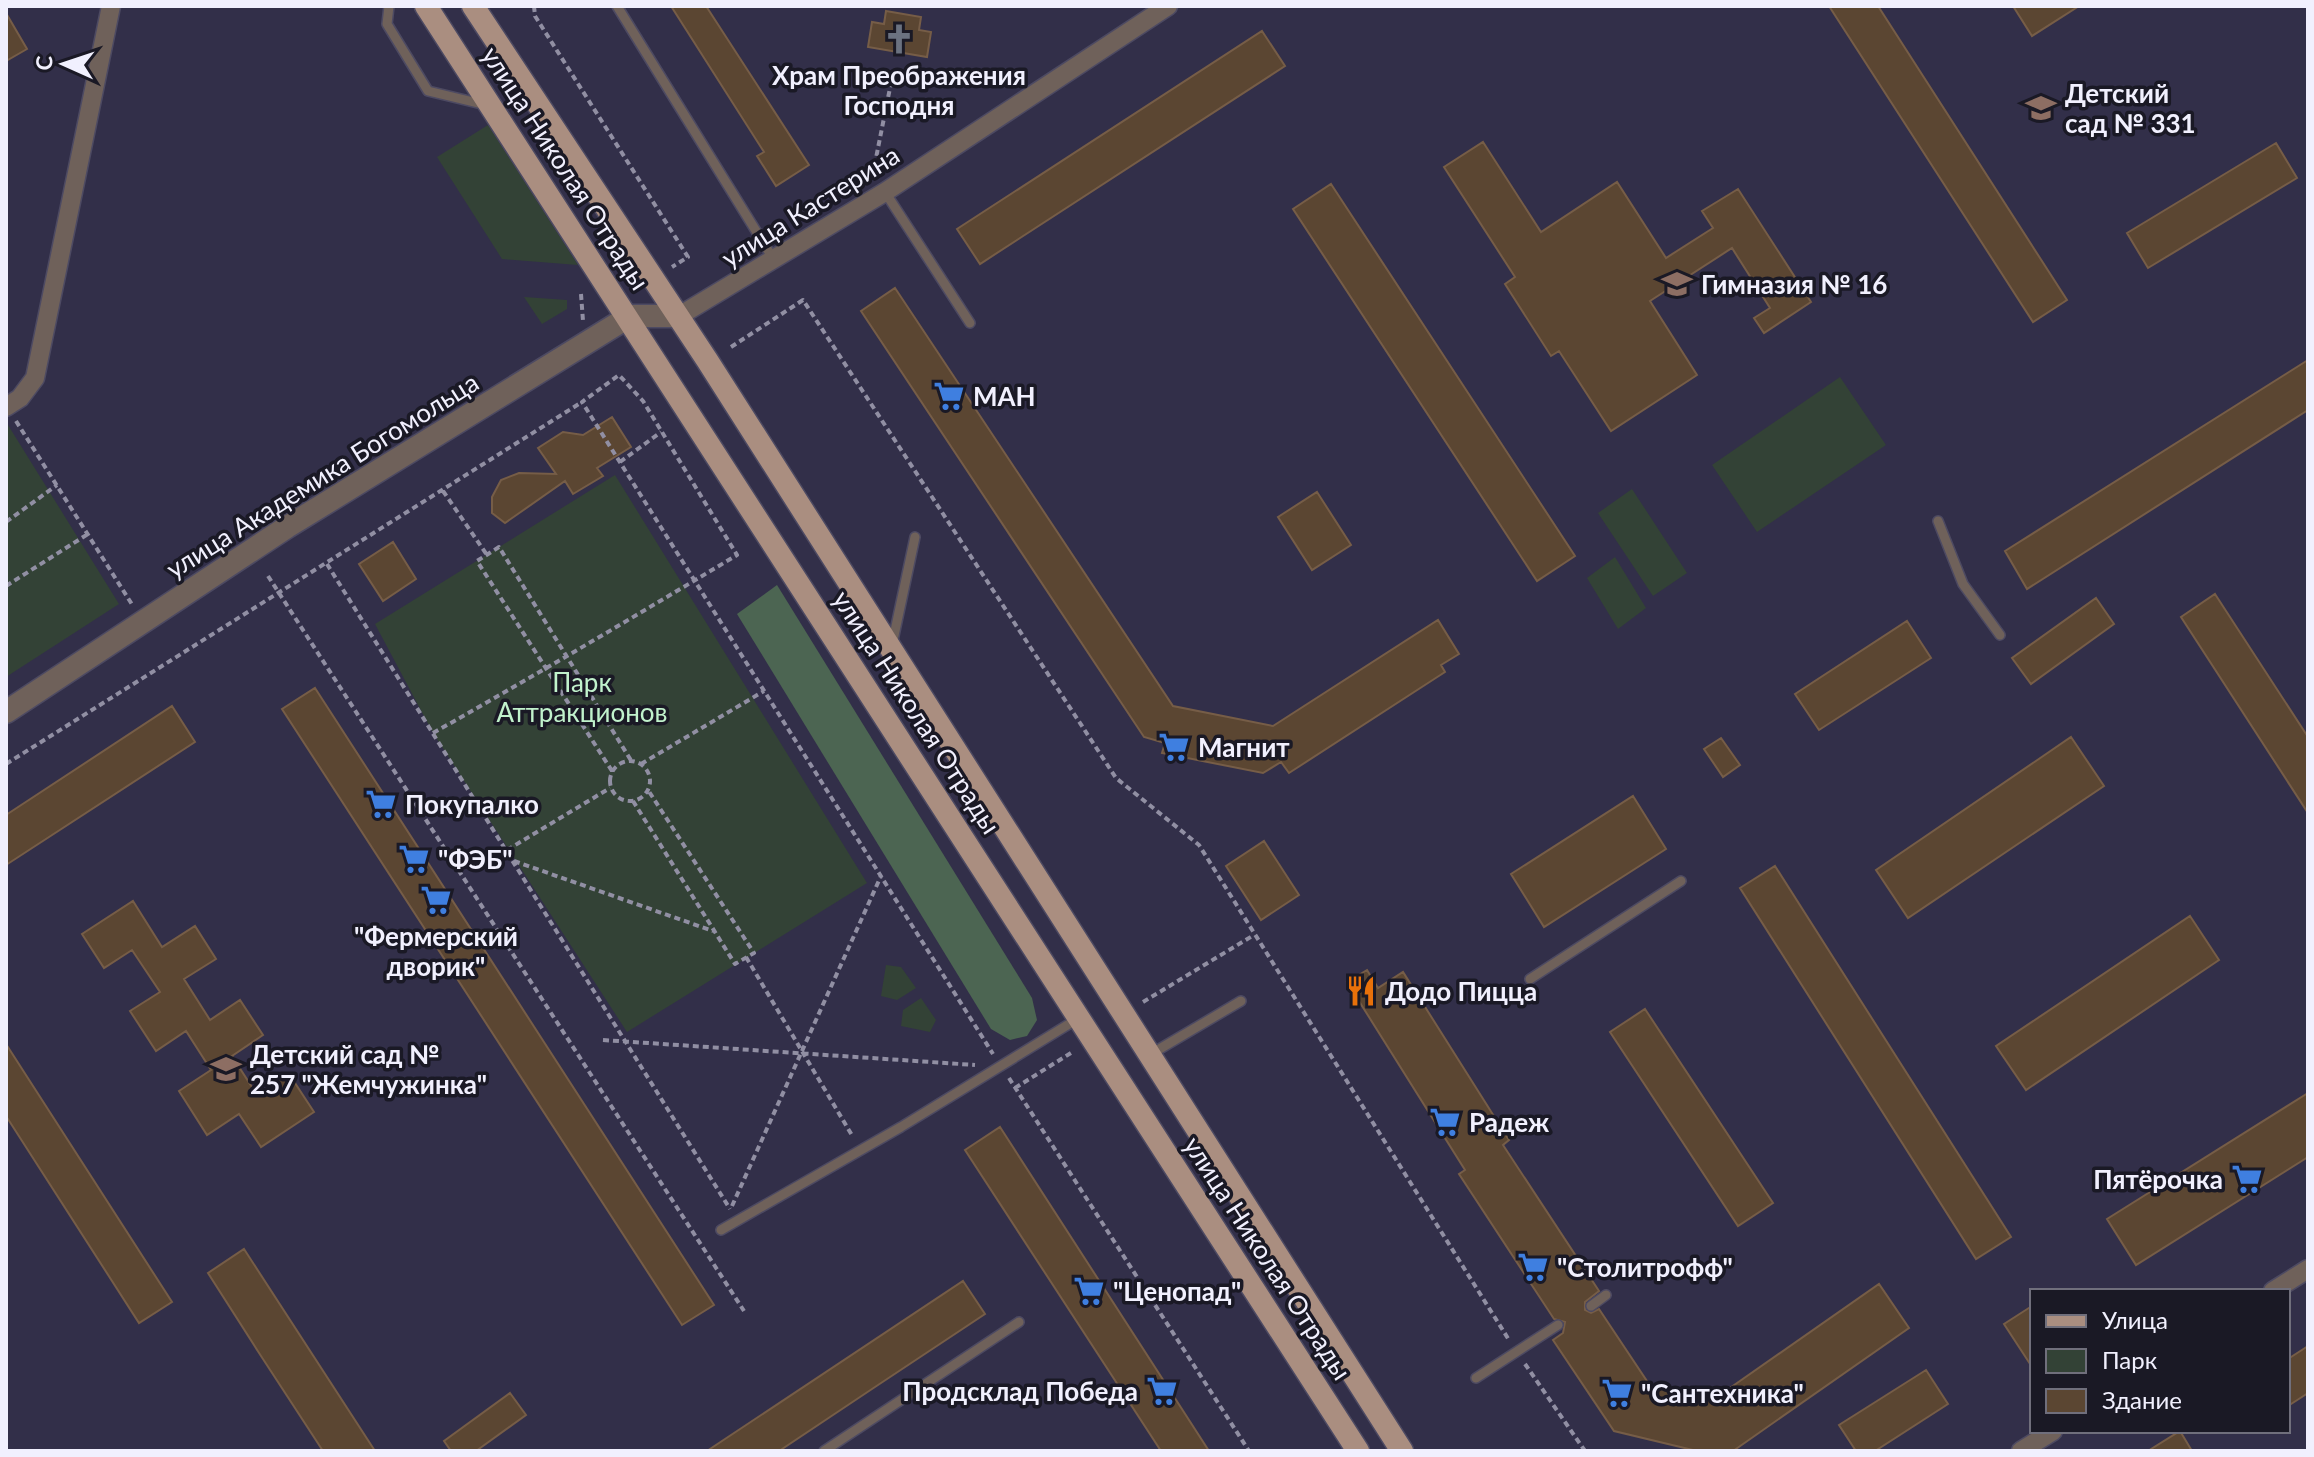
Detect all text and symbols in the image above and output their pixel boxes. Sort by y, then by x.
church icon: Храм Преображения Господня [882,22,916,56]
north arrow [24,24,104,104]
street label: улица Николая Отрады [475,40,657,296]
text: С [30,55,57,71]
place label: Храм Преображения Господня [772,59,1026,121]
place label: Детский сад № 331 [2065,77,2196,139]
school or university icon: Детский сад № 331 [2024,91,2058,125]
street label: улица Кастерина [715,138,905,274]
school or university icon: Гимназия № 16 [1660,267,1694,301]
place label: Гимназия № 16 [1701,268,1887,300]
street label: улица Академика Богомольца [160,365,484,585]
supermarket icon: МАН [932,379,966,413]
place label: МАН [973,380,1036,412]
street label: улица Николая Отрады [826,584,1008,840]
park label: Парк Аттракционов [496,666,668,728]
supermarket icon: Магнит [1157,730,1191,764]
place label: Магнит [1198,731,1290,763]
supermarket icon: Покупалко [364,787,398,821]
place label: Покупалко [405,788,539,820]
supermarket icon: "ФЭБ" [397,842,431,876]
place label: "ФЭБ" [438,843,513,875]
supermarket icon: "Фермерский дворик" [419,883,453,917]
place label: "Фермерский дворик" [354,920,518,982]
restaurant icon: Додо Пицца [1344,974,1378,1008]
place label: Додо Пицца [1385,975,1537,1007]
place label: Детский сад № 257 "Жемчужинка" [250,1038,487,1100]
school or university icon: Детский сад № 257 "Жемчужинка" [209,1052,243,1086]
supermarket icon: Радеж [1428,1105,1462,1139]
place label: Радеж [1469,1106,1550,1138]
street label: улица Николая Отрады [1177,1130,1359,1386]
supermarket icon: Пятёрочка [2230,1162,2264,1196]
place label: Пятёрочка [2093,1163,2223,1195]
supermarket icon: "Столитрофф" [1516,1250,1550,1284]
place label: "Столитрофф" [1557,1251,1733,1283]
supermarket icon: "Ценопад" [1072,1274,1106,1308]
place label: "Ценопад" [1113,1275,1241,1307]
legend [2030,1289,2290,1433]
text: Улица [2102,1305,2168,1334]
text: Парк [2102,1345,2158,1374]
supermarket icon: Продсклад Победа [1145,1374,1179,1408]
place label: Продсклад Победа [902,1375,1138,1407]
supermarket icon: "Сантехника" [1600,1376,1634,1410]
place label: "Сантехника" [1641,1377,1804,1409]
text: Здание [2102,1385,2182,1414]

